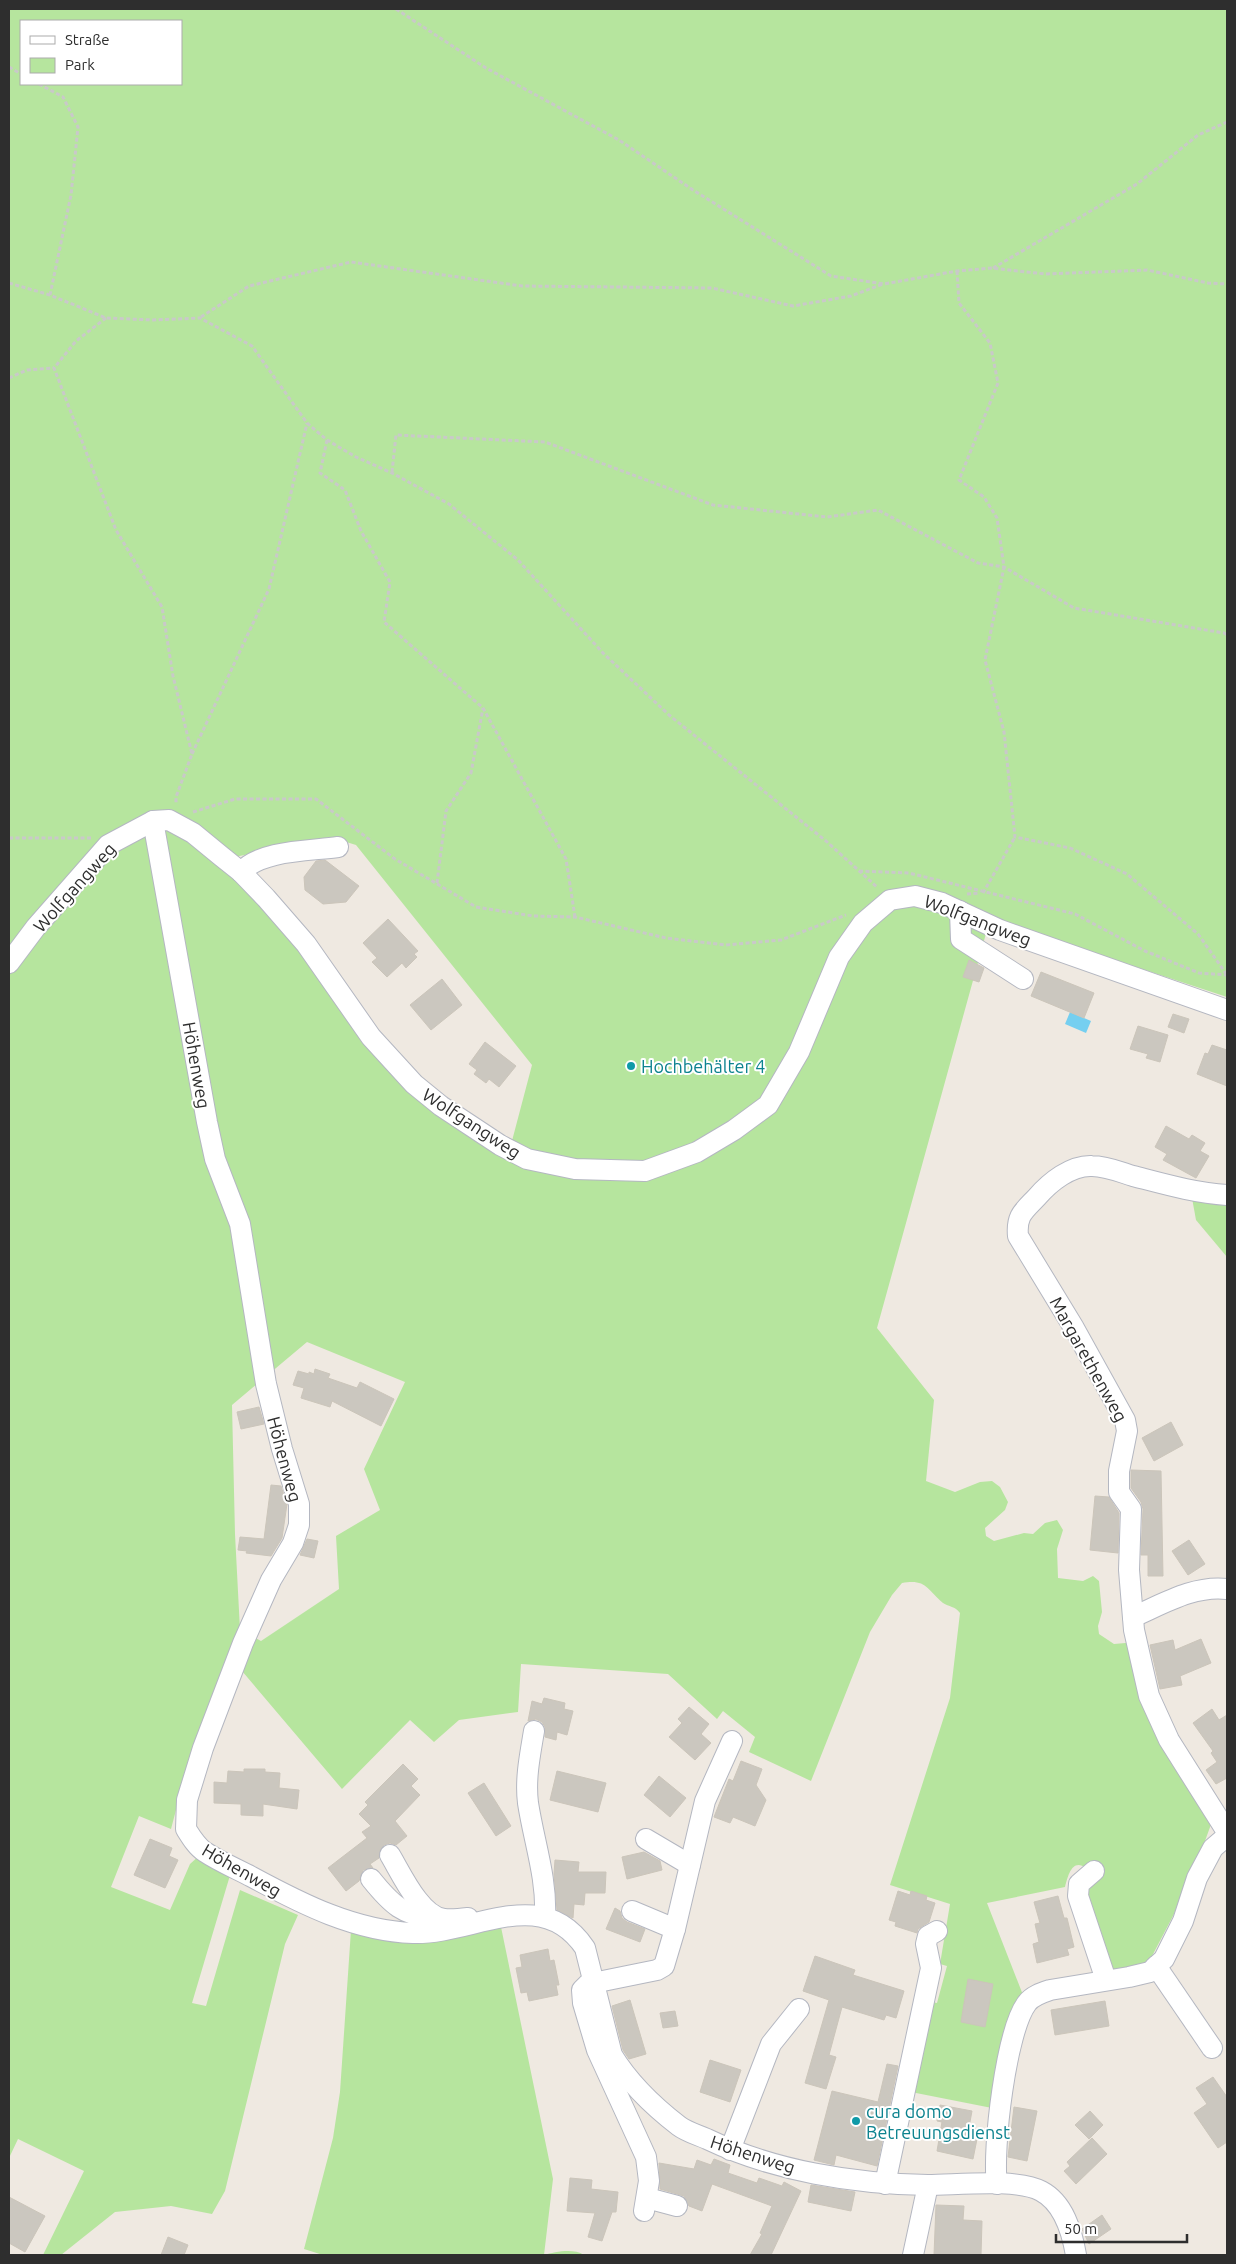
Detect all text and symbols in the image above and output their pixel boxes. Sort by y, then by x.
legend [20,20,182,85]
text: Straße [65,31,109,48]
text: Park [65,56,95,73]
street label: Wolfgangweg [29,838,119,936]
street label: Wolfgangweg [922,890,1034,950]
street label: Höhenweg [180,1020,214,1110]
place label: Hochbehälter 4 [641,1056,766,1076]
marker: Hochbehälter 4 [625,1060,637,1072]
street label: Wolfgangweg [419,1084,525,1162]
street label: Margarethenweg [1046,1293,1132,1425]
street label: Höhenweg [264,1414,306,1504]
street label: Höhenweg [199,1839,285,1901]
place label: cura domo Betreuungsdienst [866,2101,1010,2142]
marker: cura domo Betreuungsdienst [850,2115,862,2127]
street label: Höhenweg [708,2131,798,2177]
scale bar [1056,2212,1187,2244]
text: 50 m [1064,2220,1097,2237]

